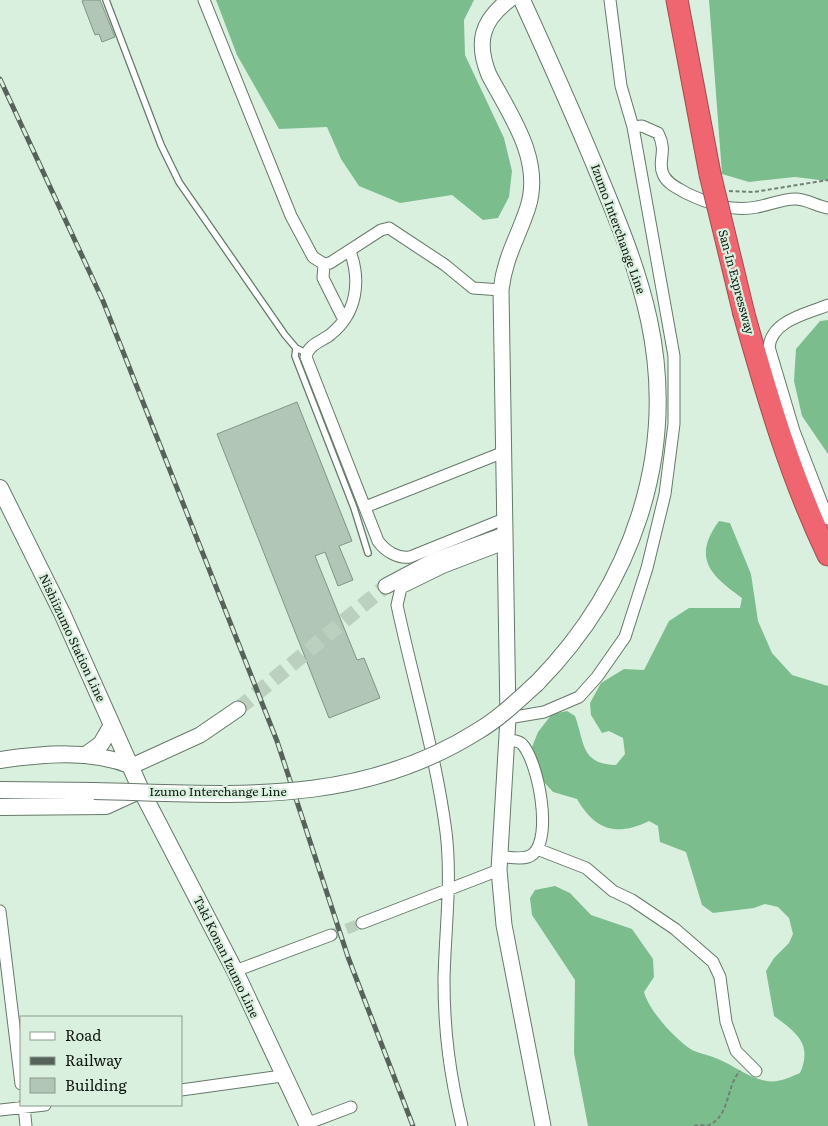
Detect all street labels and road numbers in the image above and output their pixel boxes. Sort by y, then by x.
street label: Izumo Interchange Line [587,161,651,296]
street label: San-In Expressway [714,227,760,336]
street label: Nishiizumo Station Line [35,571,110,704]
street label: Izumo Interchange Line [149,782,287,800]
street label: Taki Konan Izumo Line [190,893,264,1021]

